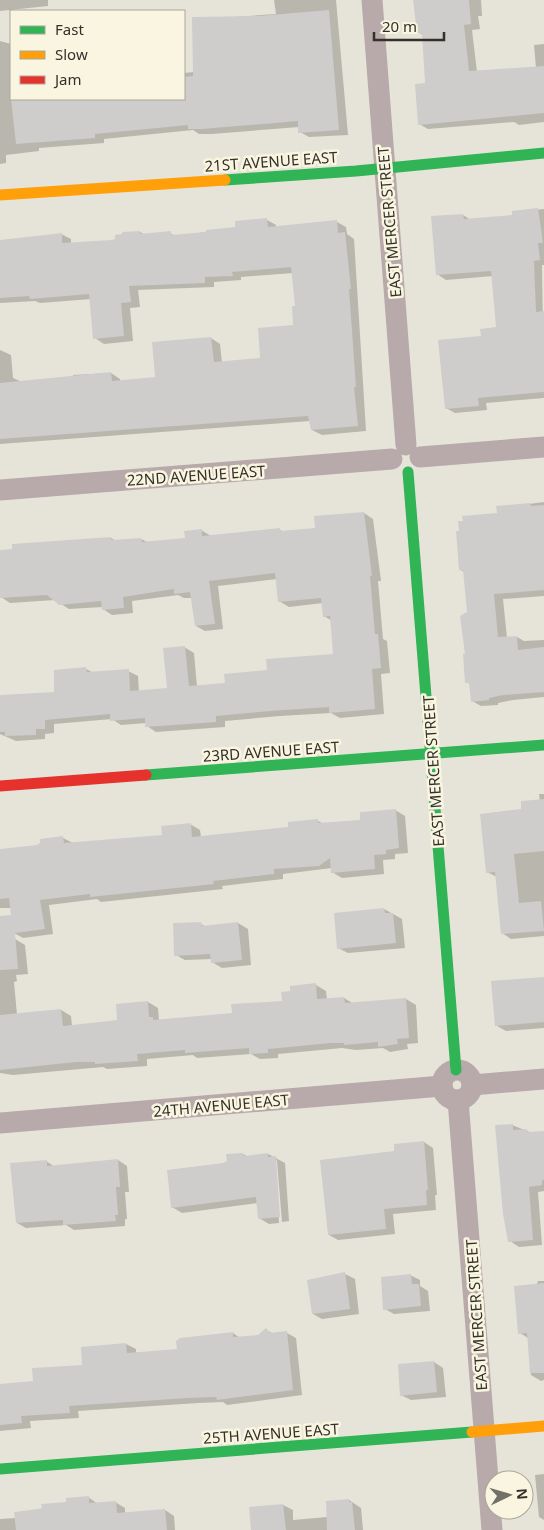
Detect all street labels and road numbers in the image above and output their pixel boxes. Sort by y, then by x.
street label: EAST MERCER STREET [372,145,406,298]
street label: 21ST AVENUE EAST [204,146,339,176]
street label: 22ND AVENUE EAST [126,460,267,490]
street label: EAST MERCER STREET [418,694,448,847]
street label: 23RD AVENUE EAST [202,736,341,766]
street label: 24TH AVENUE EAST [152,1089,290,1121]
street label: EAST MERCER STREET [461,1238,491,1391]
street label: 25TH AVENUE EAST [202,1418,340,1448]

